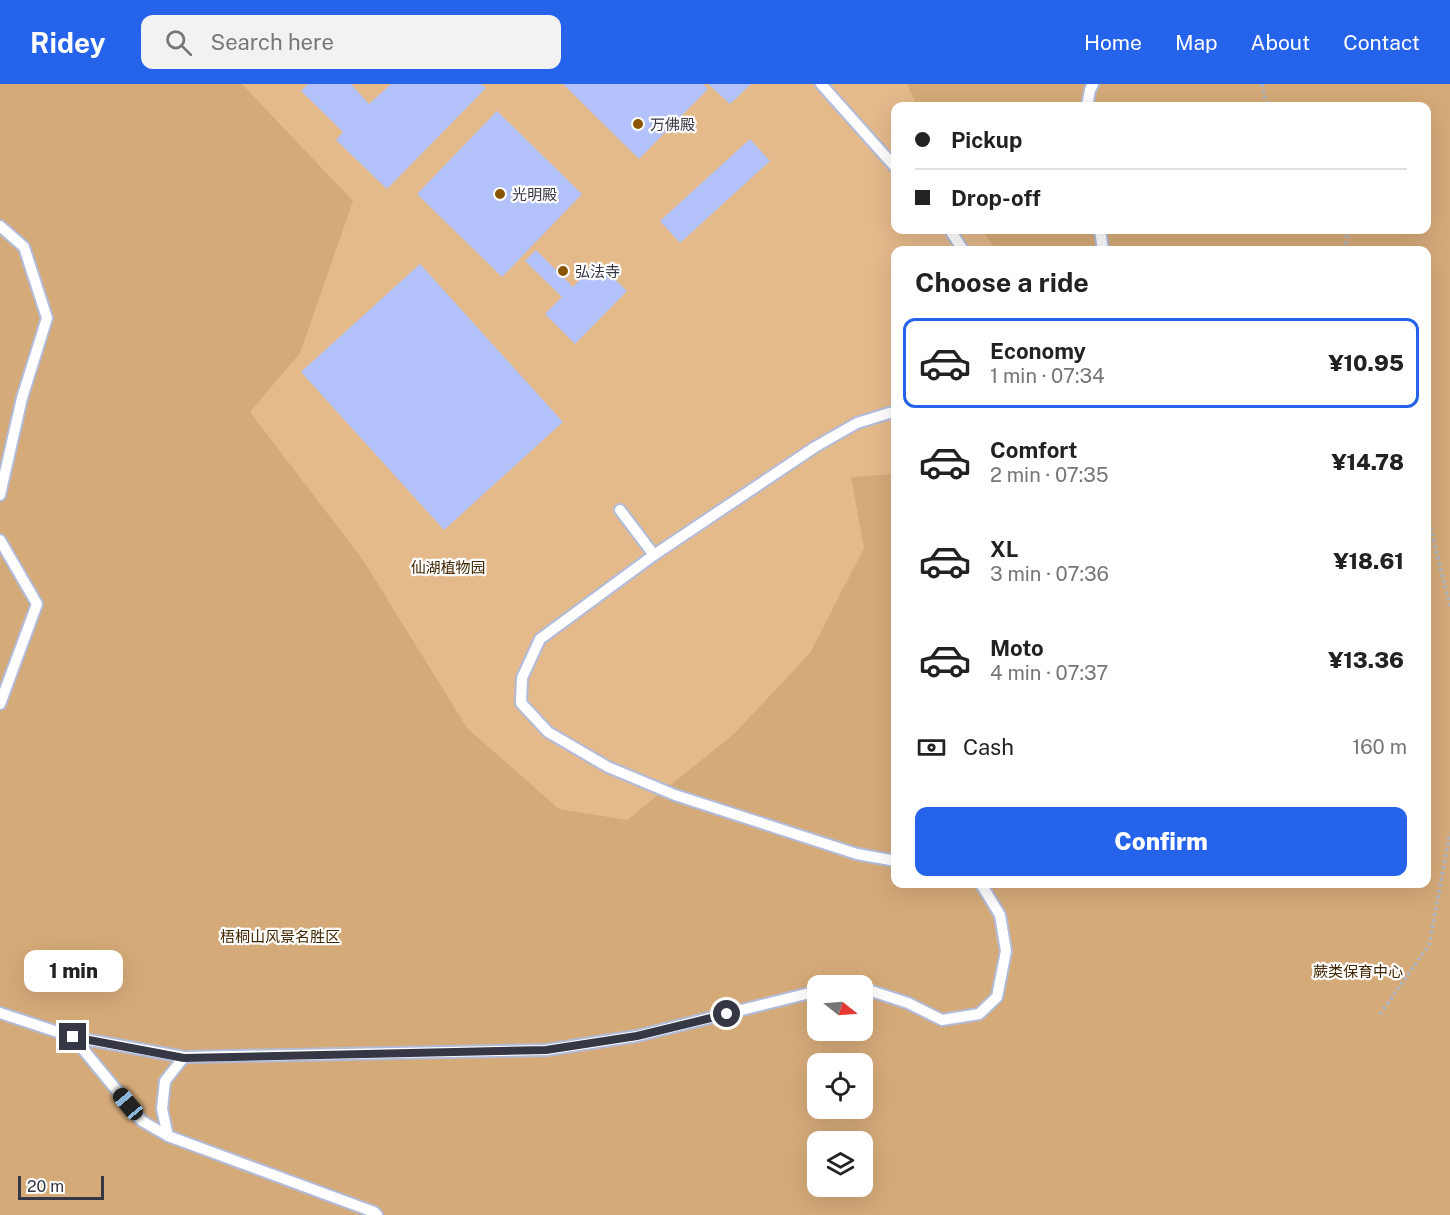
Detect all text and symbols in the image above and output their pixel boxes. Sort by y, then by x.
search box [141,15,561,69]
text: Ridey [30,26,105,59]
icon: search [162,26,195,59]
text: Search here [210,29,334,55]
text: Home [1084,30,1142,55]
text: Map [1175,30,1218,55]
text: About [1251,30,1310,55]
text: Contact [1343,30,1420,55]
place label: 万佛殿 [650,116,695,133]
marker: 万佛殿 [631,117,645,131]
text: Pickup [951,127,1022,153]
text: Drop-off [951,185,1041,211]
place label: 光明殿 [512,186,557,203]
marker: 光明殿 [493,187,507,201]
place label: 弘法寺 [575,263,620,280]
marker: 弘法寺 [556,264,570,278]
text: Choose a ride [915,266,1089,298]
icon: car [918,336,972,390]
text: Economy [990,338,1086,364]
text: ¥10.95 [1328,350,1404,376]
text: 1 min · 07:34 [990,364,1105,388]
icon: car [918,435,972,489]
text: Comfort [990,437,1077,463]
text: ¥14.78 [1331,449,1404,475]
text: 2 min · 07:35 [990,463,1109,487]
icon: car [918,534,972,588]
text: XL [990,536,1018,562]
text: ¥18.61 [1333,548,1404,574]
park label: 仙湖植物园 [410,559,486,576]
text: 3 min · 07:36 [990,562,1109,586]
icon: car [918,633,972,687]
text: Moto [990,635,1044,661]
text: ¥13.36 [1328,647,1404,673]
text: 4 min · 07:37 [990,661,1108,685]
icon: cash [915,731,948,764]
text: Cash [963,734,1014,760]
text: 160 m [1352,735,1407,759]
button: Confirm [915,807,1407,876]
park label: 梧桐山风景名胜区 [220,928,340,945]
callout: 1 min [23,950,122,992]
text: 1 min [49,959,98,983]
park label: 蕨类保育中心 [1313,963,1403,980]
north arrow [807,975,873,1041]
map controls [807,975,873,1197]
route start [713,1000,740,1027]
route end [59,1023,86,1050]
button: locate [807,1053,873,1119]
car [110,1084,146,1124]
button: layers [807,1131,873,1197]
scale bar [18,1173,104,1200]
text: 20 m [27,1177,64,1196]

